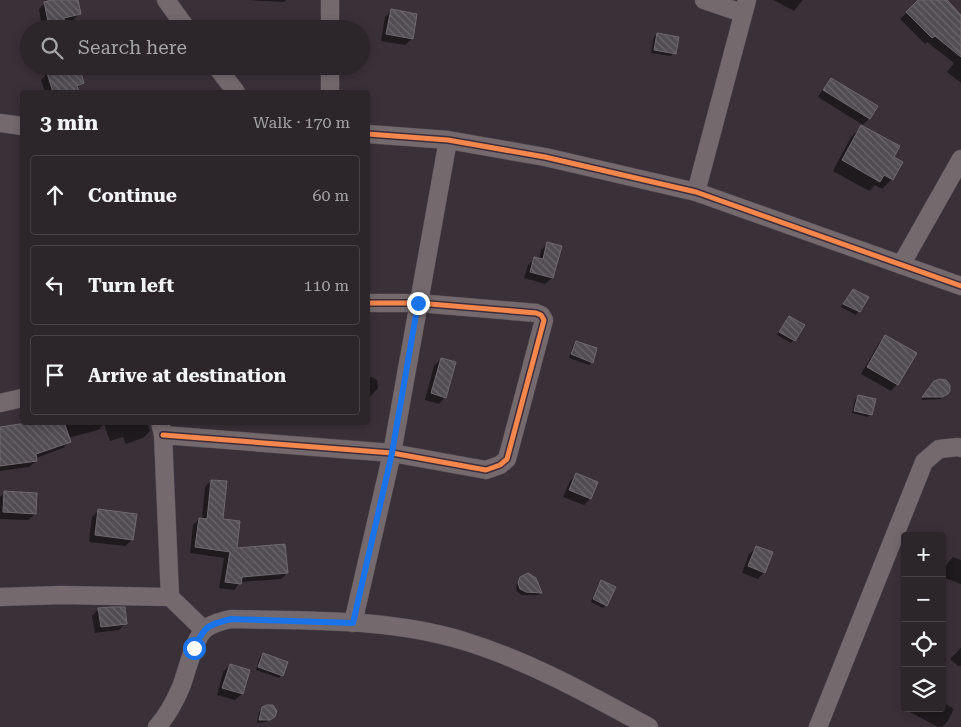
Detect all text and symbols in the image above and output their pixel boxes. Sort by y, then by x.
search box [20,20,370,75]
icon: search [38,34,66,62]
text: Search here [78,36,187,59]
text: 3 min [40,111,98,135]
text: Walk · 170 m [253,113,350,132]
icon: ahead [41,181,69,209]
text: Continue [88,184,177,207]
text: 60 m [312,186,349,205]
icon: left [41,271,69,299]
text: Turn left [88,274,174,297]
text: 110 m [303,276,349,295]
route end [407,292,430,315]
icon: arrive [41,361,69,389]
text: Arrive at destination [88,364,286,387]
map controls [901,532,946,712]
button: + [901,532,946,577]
button: − [901,577,946,622]
button: locate [901,622,946,667]
route start [183,637,206,660]
button: layers [901,667,946,712]

